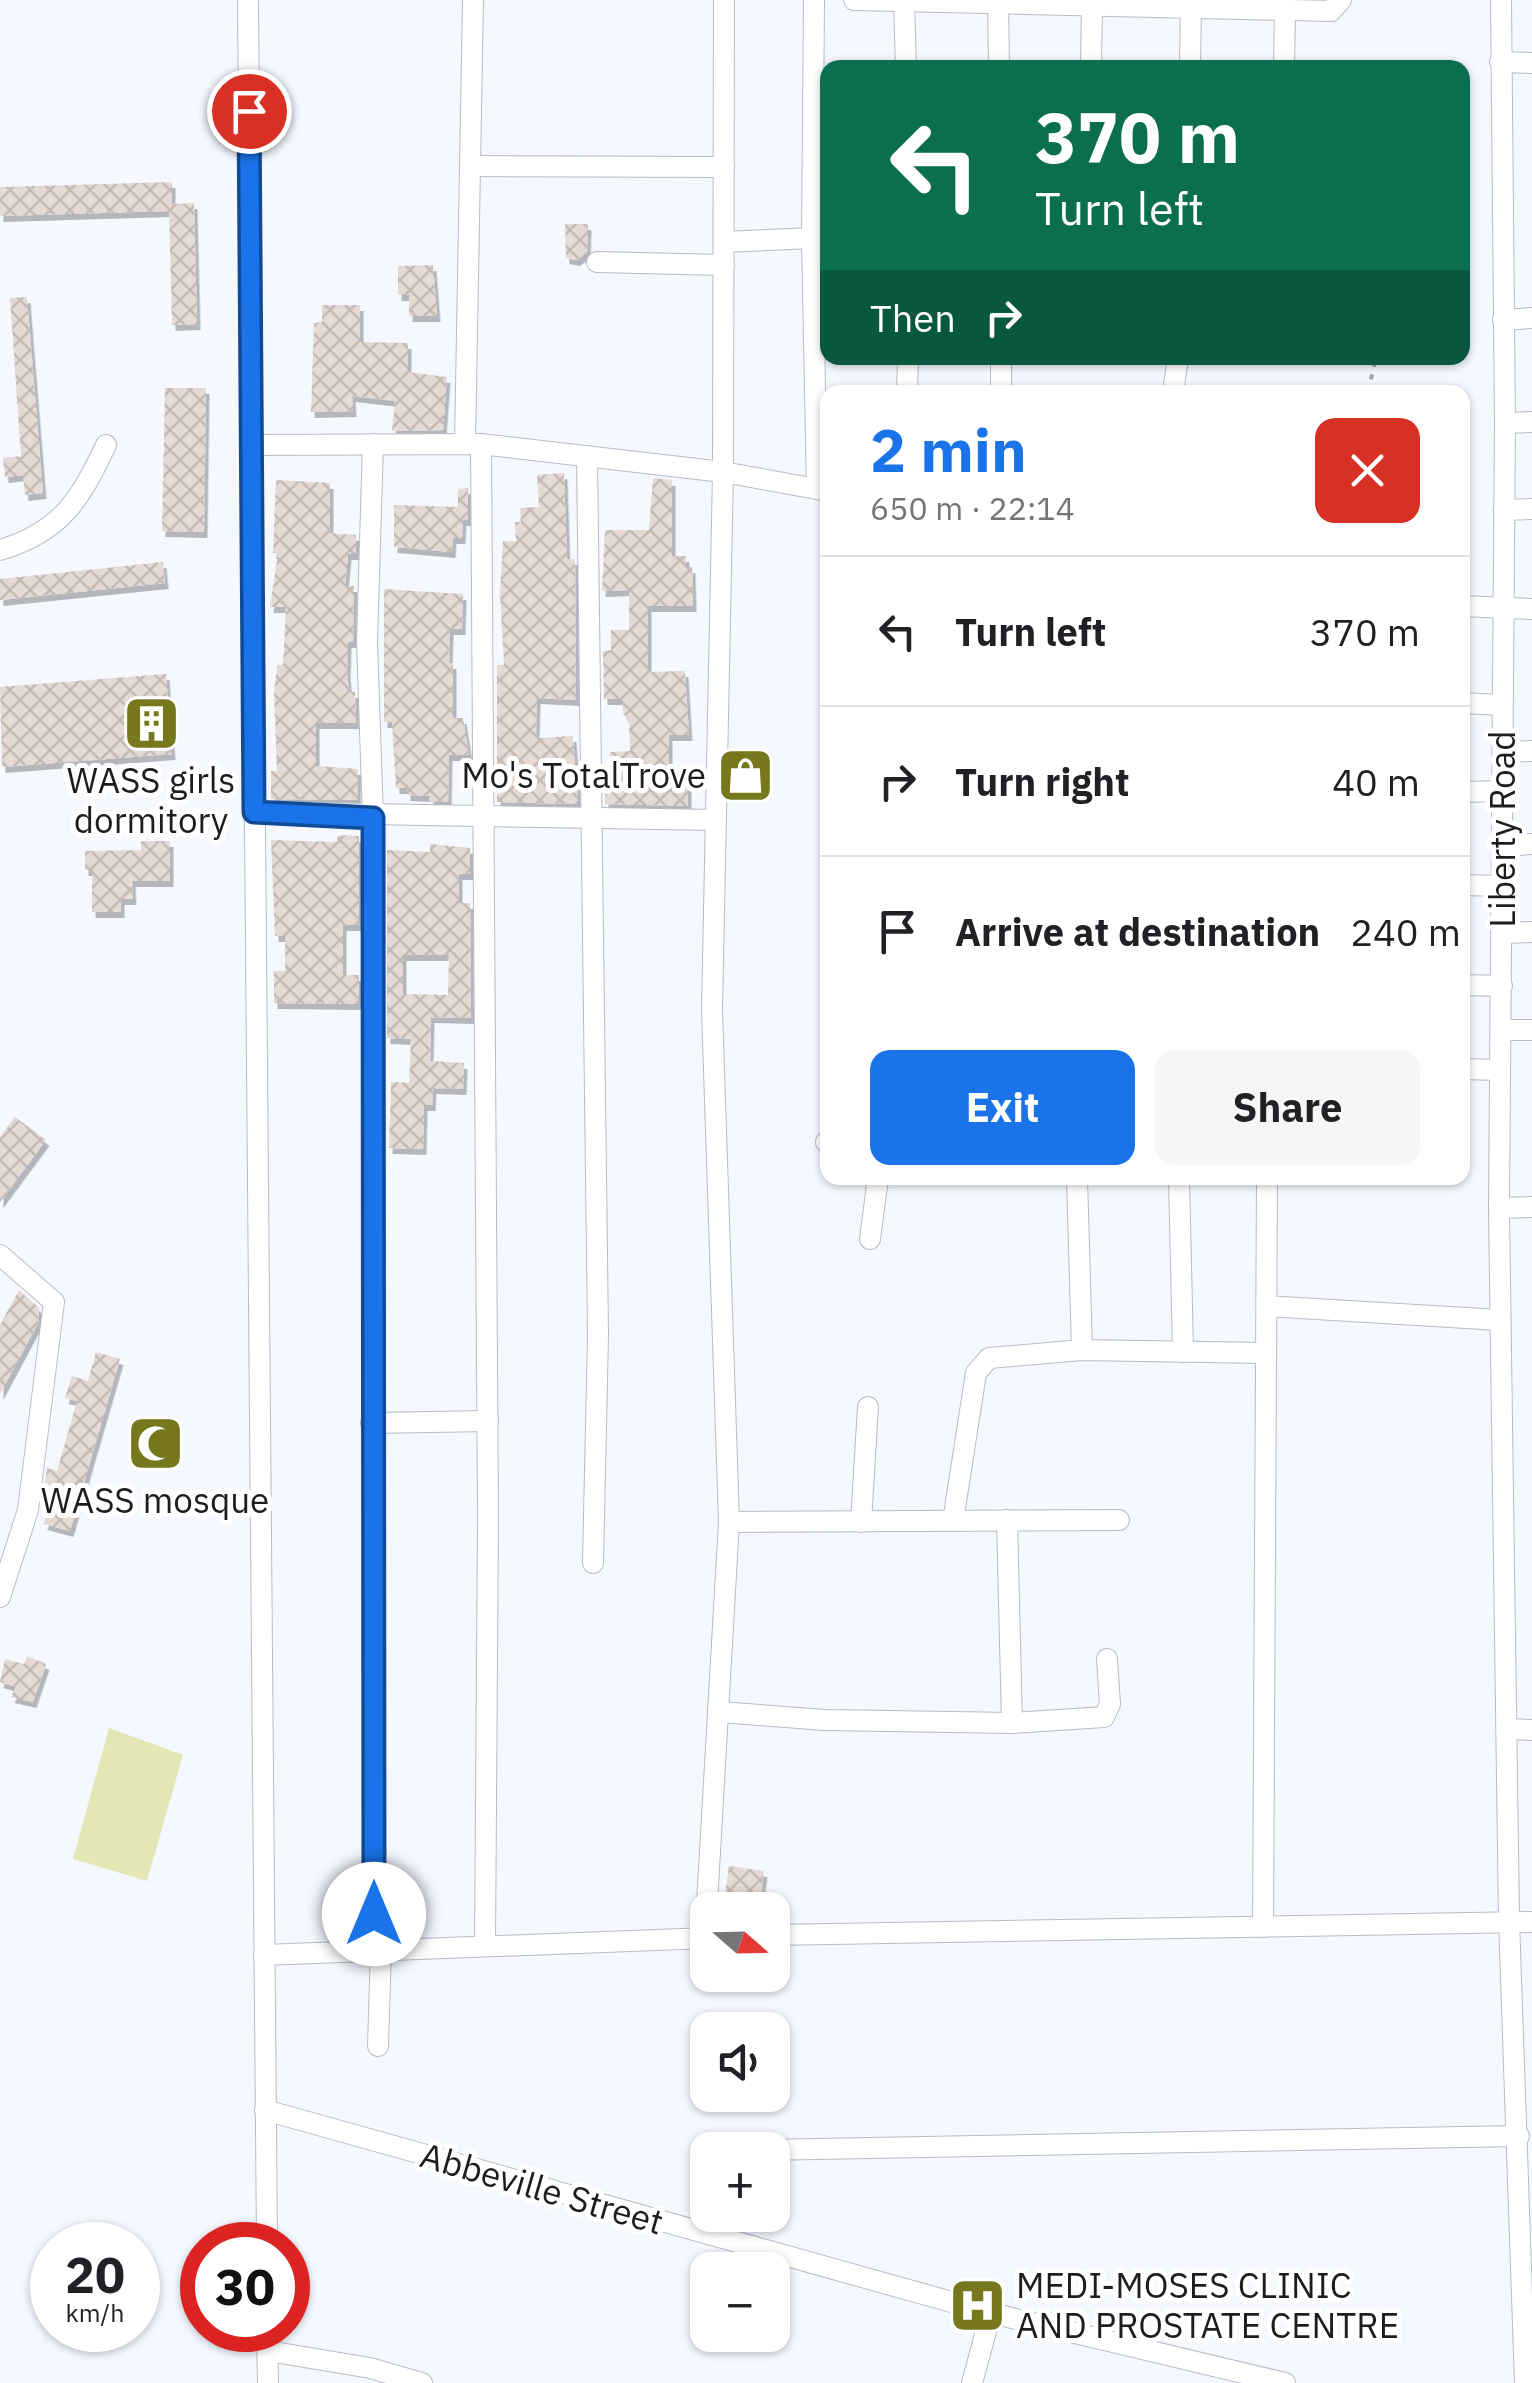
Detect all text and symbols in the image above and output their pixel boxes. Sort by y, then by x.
pin [207,69,292,154]
icon: arrive [222,84,277,139]
text: 370 m [1035,91,1240,182]
icon: left [870,100,1000,230]
text: Turn left [1035,179,1204,237]
icon: right [976,290,1031,345]
text: Then [870,293,956,342]
text: 2 min [870,410,1027,489]
button: close [1315,418,1420,523]
text: 650 m · 22:14 [870,487,1075,529]
icon: left [870,604,925,659]
text: Turn left [955,607,1106,656]
text: 370 m [1309,607,1420,656]
building icon: WASS girls dormitory [121,694,181,754]
street label: Liberty Road [1479,730,1525,928]
shop icon: Mo's TotalTrove [715,745,775,805]
place label: Mo's TotalTrove [461,752,706,798]
icon: right [870,754,925,809]
place label: WASS girls dormitory [67,757,235,843]
text: Turn right [955,757,1130,806]
text: 40 m [1332,757,1420,806]
icon: arrive [870,904,925,959]
text: Arrive at destination [955,907,1320,956]
text: 240 m [1350,907,1461,956]
button: Exit [870,1050,1135,1165]
button: Share [1155,1050,1420,1165]
mosque icon: WASS mosque [125,1414,185,1474]
place label: WASS mosque [41,1477,269,1523]
position arrow [322,1862,426,1966]
north arrow [690,1892,790,1992]
map controls [690,1892,790,2352]
button: sound [690,2012,790,2112]
street label: Abbeville Street [415,2131,669,2245]
button: + [690,2132,790,2232]
speed limit sign: 30 [180,2222,310,2352]
text: 20 [65,2242,125,2307]
button: − [690,2252,790,2352]
place label: MEDI-MOSES CLINIC AND PROSTATE CENTRE [1016,2262,1399,2348]
hospital icon: MEDI-MOSES CLINIC AND PROSTATE CENTRE [947,2275,1007,2335]
text: km/h [66,2296,124,2329]

